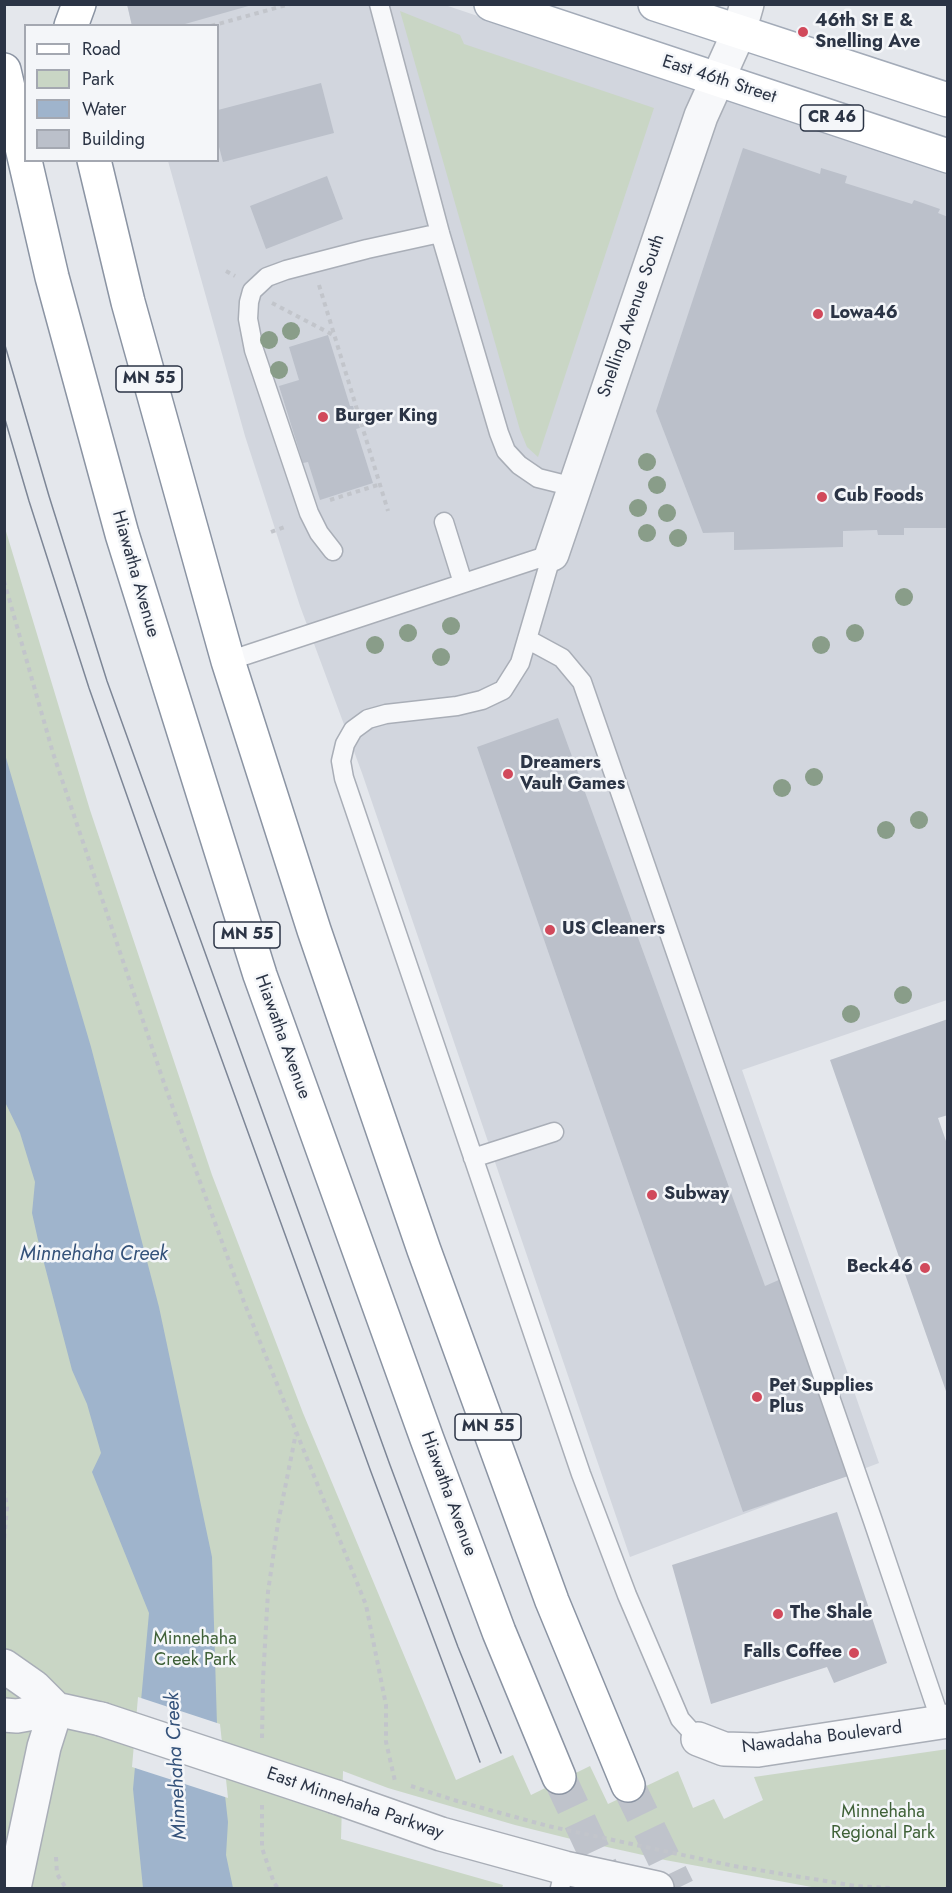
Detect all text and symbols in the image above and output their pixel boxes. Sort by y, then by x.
place label: 46th St E & Snelling Ave [815,11,920,54]
legend [24,24,219,162]
marker: 46th St E & Snelling Ave [796,25,810,39]
text: Road [82,36,121,62]
street label: East 46th Street [659,51,779,109]
text: Park [82,66,114,92]
text: Water [82,96,126,122]
road number: CR 46 [800,105,864,131]
text: Building [82,126,145,152]
street label: Snelling Avenue South [594,232,670,400]
place label: Lowa46 [830,303,898,325]
marker: Lowa46 [811,307,825,321]
road number: MN 55 [116,366,182,392]
place label: Burger King [335,406,437,428]
marker: Burger King [316,410,330,424]
place label: Cub Foods [834,486,923,508]
marker: Cub Foods [815,490,829,504]
street label: Hiawatha Avenue [107,508,163,640]
place label: Dreamers Vault Games [520,753,625,795]
marker: Dreamers Vault Games [501,767,515,781]
place label: US Cleaners [562,919,665,941]
road number: MN 55 [214,922,280,948]
marker: US Cleaners [543,923,557,937]
street label: Hiawatha Avenue [249,972,315,1102]
place label: Subway [664,1184,729,1206]
marker: Subway [645,1188,659,1202]
water label: Minnehaha Creek [20,1243,168,1267]
place label: Beck46 [847,1257,913,1279]
marker: Beck46 [918,1261,932,1275]
place label: Pet Supplies Plus [769,1376,873,1418]
marker: Pet Supplies Plus [750,1390,764,1404]
road number: MN 55 [455,1414,521,1440]
street label: Hiawatha Avenue [415,1429,481,1559]
place label: The Shale [790,1603,872,1625]
marker: The Shale [771,1607,785,1621]
park label: Minnehaha Creek Park [153,1629,237,1672]
place label: Falls Coffee [743,1642,842,1664]
marker: Falls Coffee [847,1646,861,1660]
water label: Minnehaha Creek [161,1692,193,1840]
street label: Nawadaha Boulevard [741,1717,903,1759]
street label: East Minnehaha Parkway [264,1764,446,1844]
park label: Minnehaha Regional Park [831,1802,935,1844]

